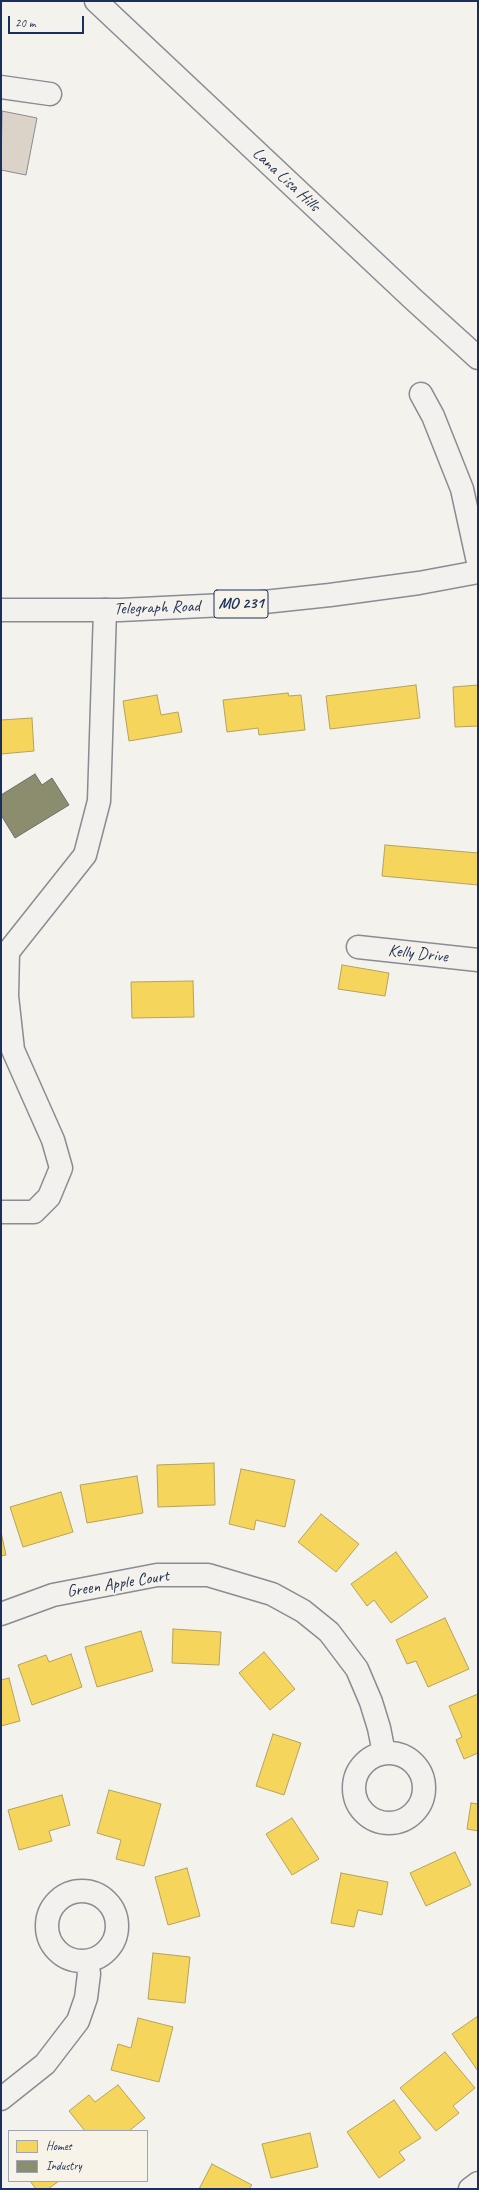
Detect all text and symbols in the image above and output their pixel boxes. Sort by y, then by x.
scale bar [10,8,86,34]
text: 20 m [15,15,35,31]
street label: Lana Lisa Hills [248,144,324,216]
road number: MO 231 [214,590,268,618]
street label: Telegraph Road [114,596,200,620]
street label: Kelly Drive [387,941,449,967]
street label: Green Apple Court [65,1566,171,1602]
legend [8,2130,148,2182]
text: Homes [46,2138,72,2154]
text: Industry [46,2158,82,2174]

